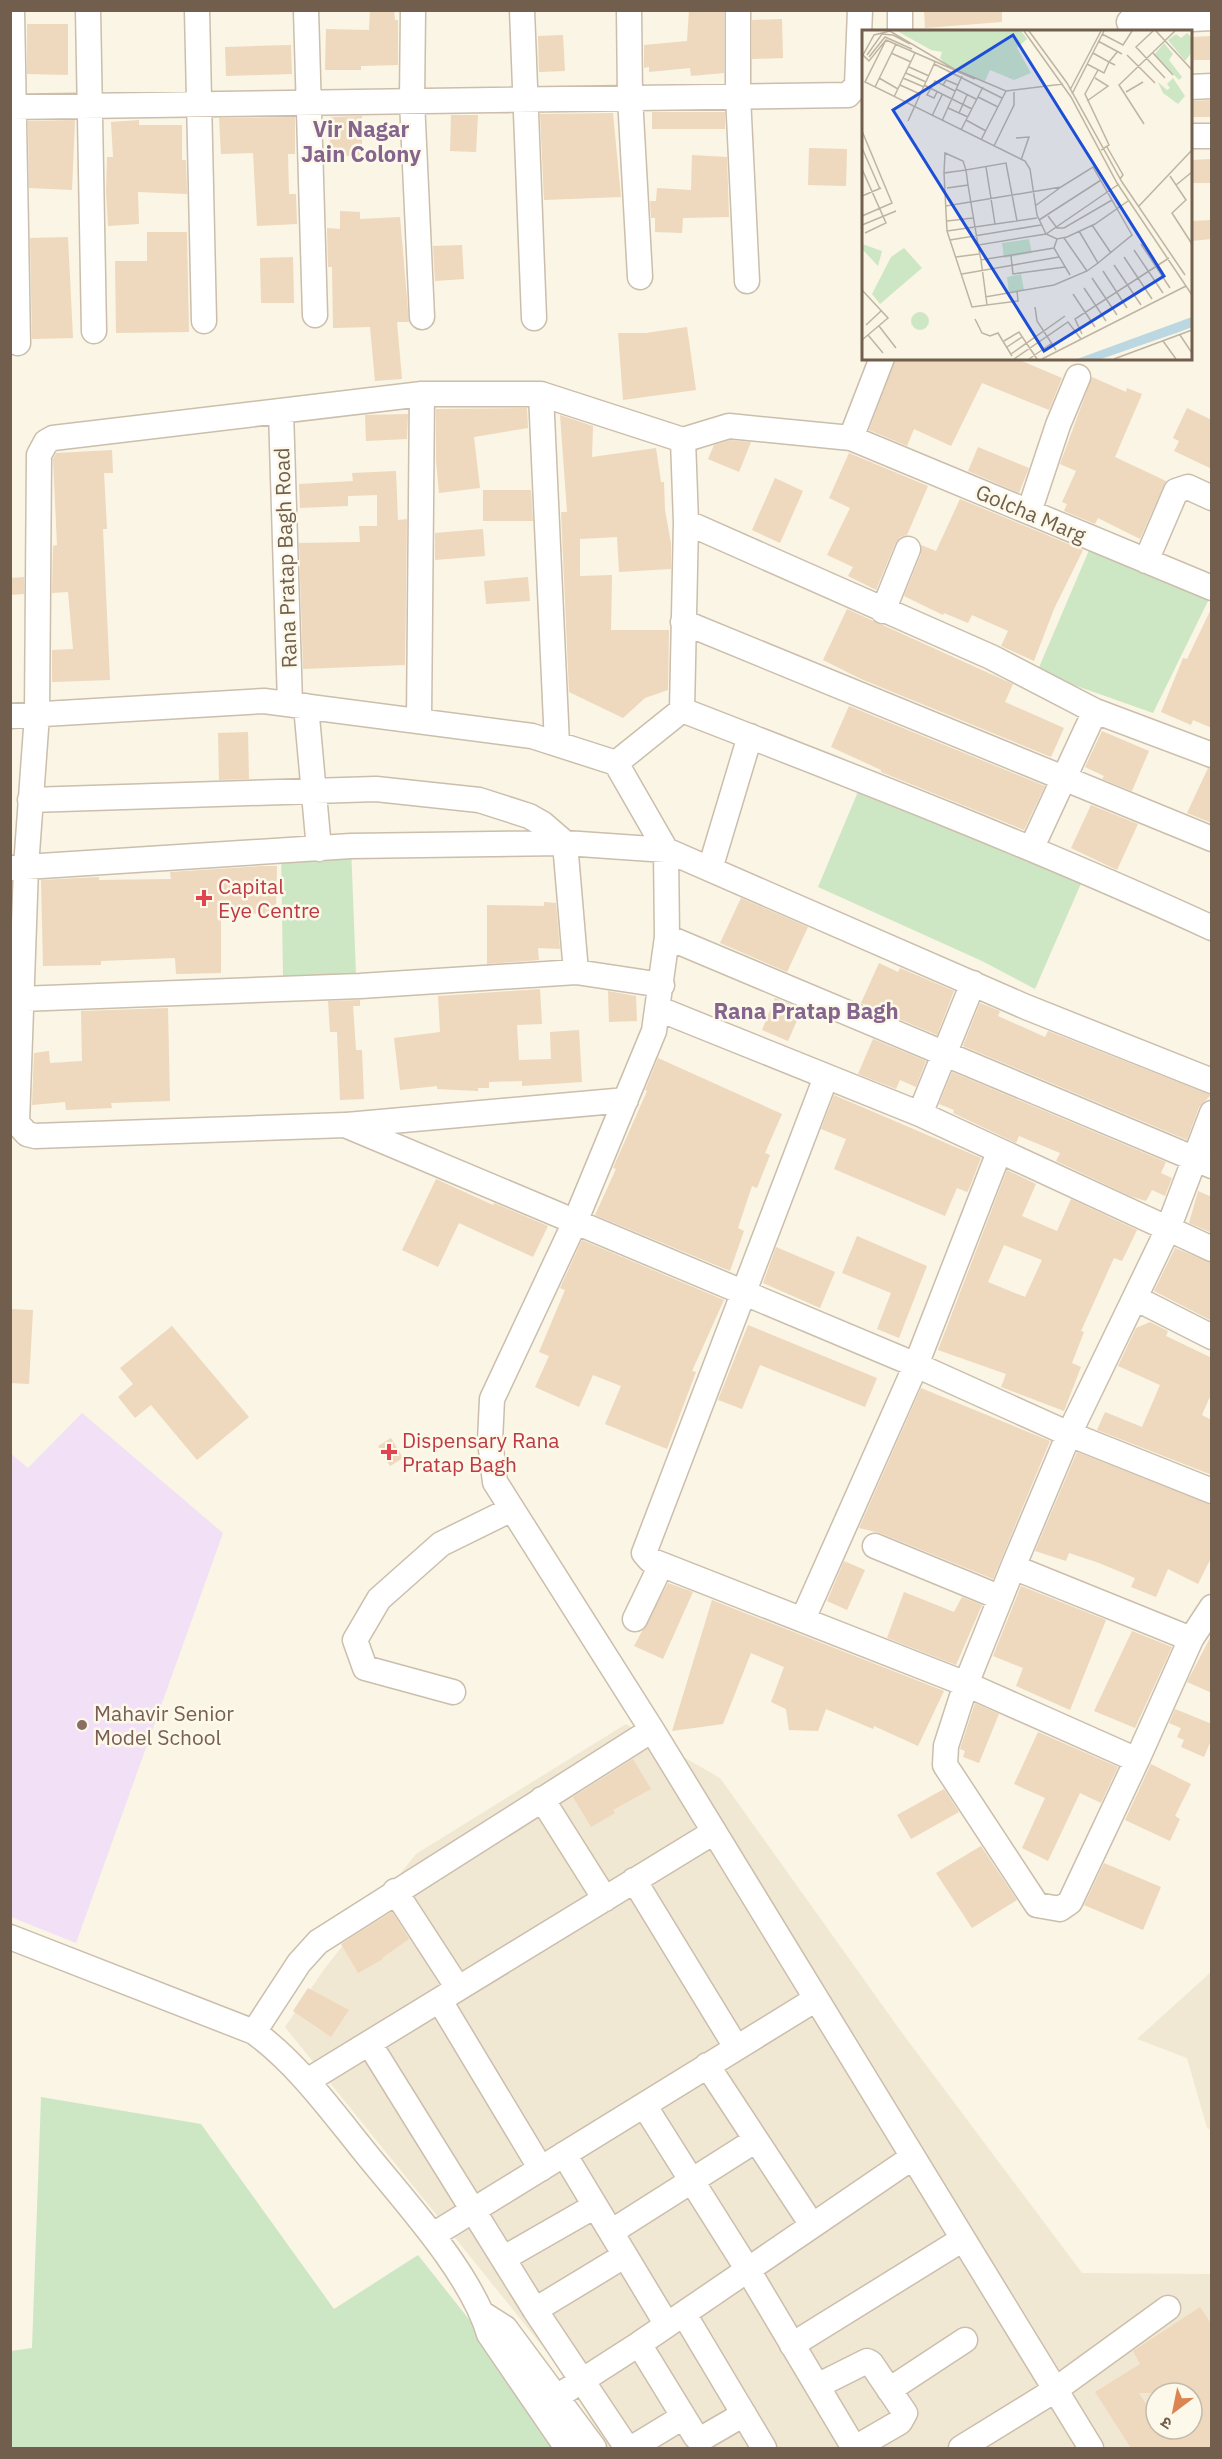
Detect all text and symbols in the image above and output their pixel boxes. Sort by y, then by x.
inset map [862,30,1192,360]
district label: Vir Nagar Jain Colony [301,114,421,168]
street label: Rana Pratap Bagh Road [267,447,303,669]
street label: Golcha Marg [972,477,1090,549]
place label: Capital Eye Centre [218,872,320,924]
marker: Capital Eye Centre [195,889,213,907]
district label: Rana Pratap Bagh [713,996,899,1025]
place label: Dispensary Rana Pratap Bagh [402,1426,560,1478]
marker: Dispensary Rana Pratap Bagh [380,1443,398,1461]
place label: Mahavir Senior Model School [94,1699,234,1751]
marker: Mahavir Senior Model School [75,1718,89,1732]
north arrow [1144,2381,1204,2441]
text: उ [1156,2412,1175,2435]

